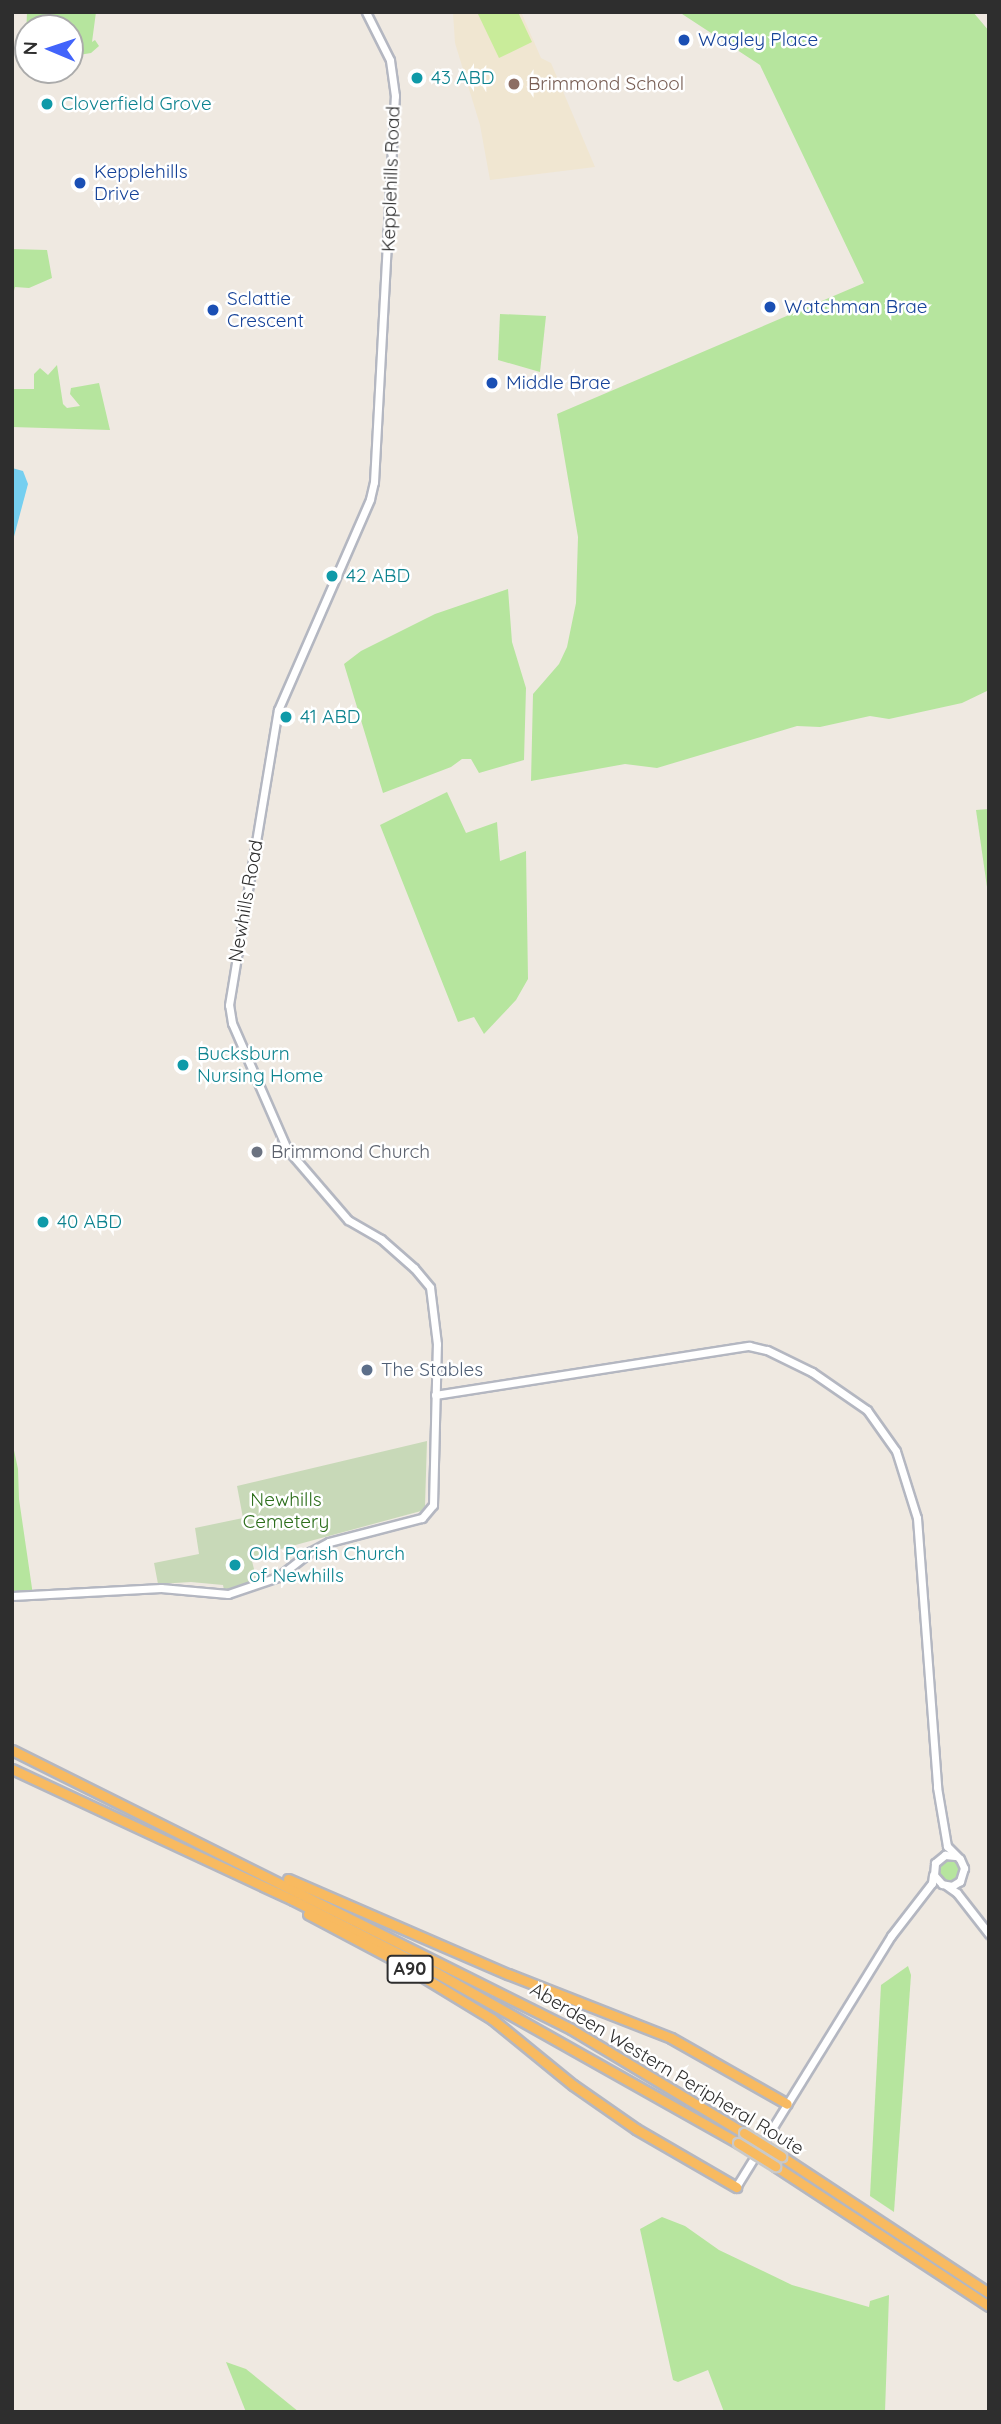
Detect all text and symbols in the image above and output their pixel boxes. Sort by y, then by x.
north arrow [14,14,84,84]
place label: Wagley Place [698,29,818,51]
marker: Wagley Place [676,32,692,48]
text: N [18,41,42,56]
place label: 43 ABD [431,67,494,89]
marker: 43 ABD [409,70,425,86]
place label: Brimmond School [528,73,684,95]
marker: Brimmond School [506,76,522,92]
place label: Cloverfield Grove [61,93,212,115]
marker: Cloverfield Grove [39,96,55,112]
street label: Kepplehills Road [377,106,405,252]
place label: Kepplehills Drive [94,161,188,205]
marker: Kepplehills Drive [72,175,88,191]
place label: Sclattie Crescent [227,288,304,332]
place label: Watchman Brae [784,296,927,318]
marker: Watchman Brae [762,299,778,315]
marker: Sclattie Crescent [205,302,221,318]
place label: Middle Brae [506,372,611,394]
marker: Middle Brae [484,375,500,391]
place label: 42 ABD [346,565,410,587]
marker: 42 ABD [324,568,340,584]
place label: 41 ABD [300,706,360,728]
marker: 41 ABD [278,709,294,725]
street label: Newhills Road [224,838,268,964]
place label: Bucksburn Nursing Home [197,1043,323,1087]
marker: Bucksburn Nursing Home [175,1057,191,1073]
place label: Brimmond Church [271,1141,430,1163]
marker: Brimmond Church [249,1144,265,1160]
place label: 40 ABD [57,1211,122,1233]
marker: 40 ABD [35,1214,51,1230]
place label: The Stables [381,1359,483,1381]
marker: The Stables [359,1362,375,1378]
park label: Newhills Cemetery [243,1489,329,1533]
place label: Old Parish Church of Newhills [249,1543,405,1587]
marker: Old Parish Church of Newhills [227,1557,243,1573]
road number: A90 [386,1954,434,1983]
street label: Aberdeen Western Peripheral Route [526,1978,808,2160]

